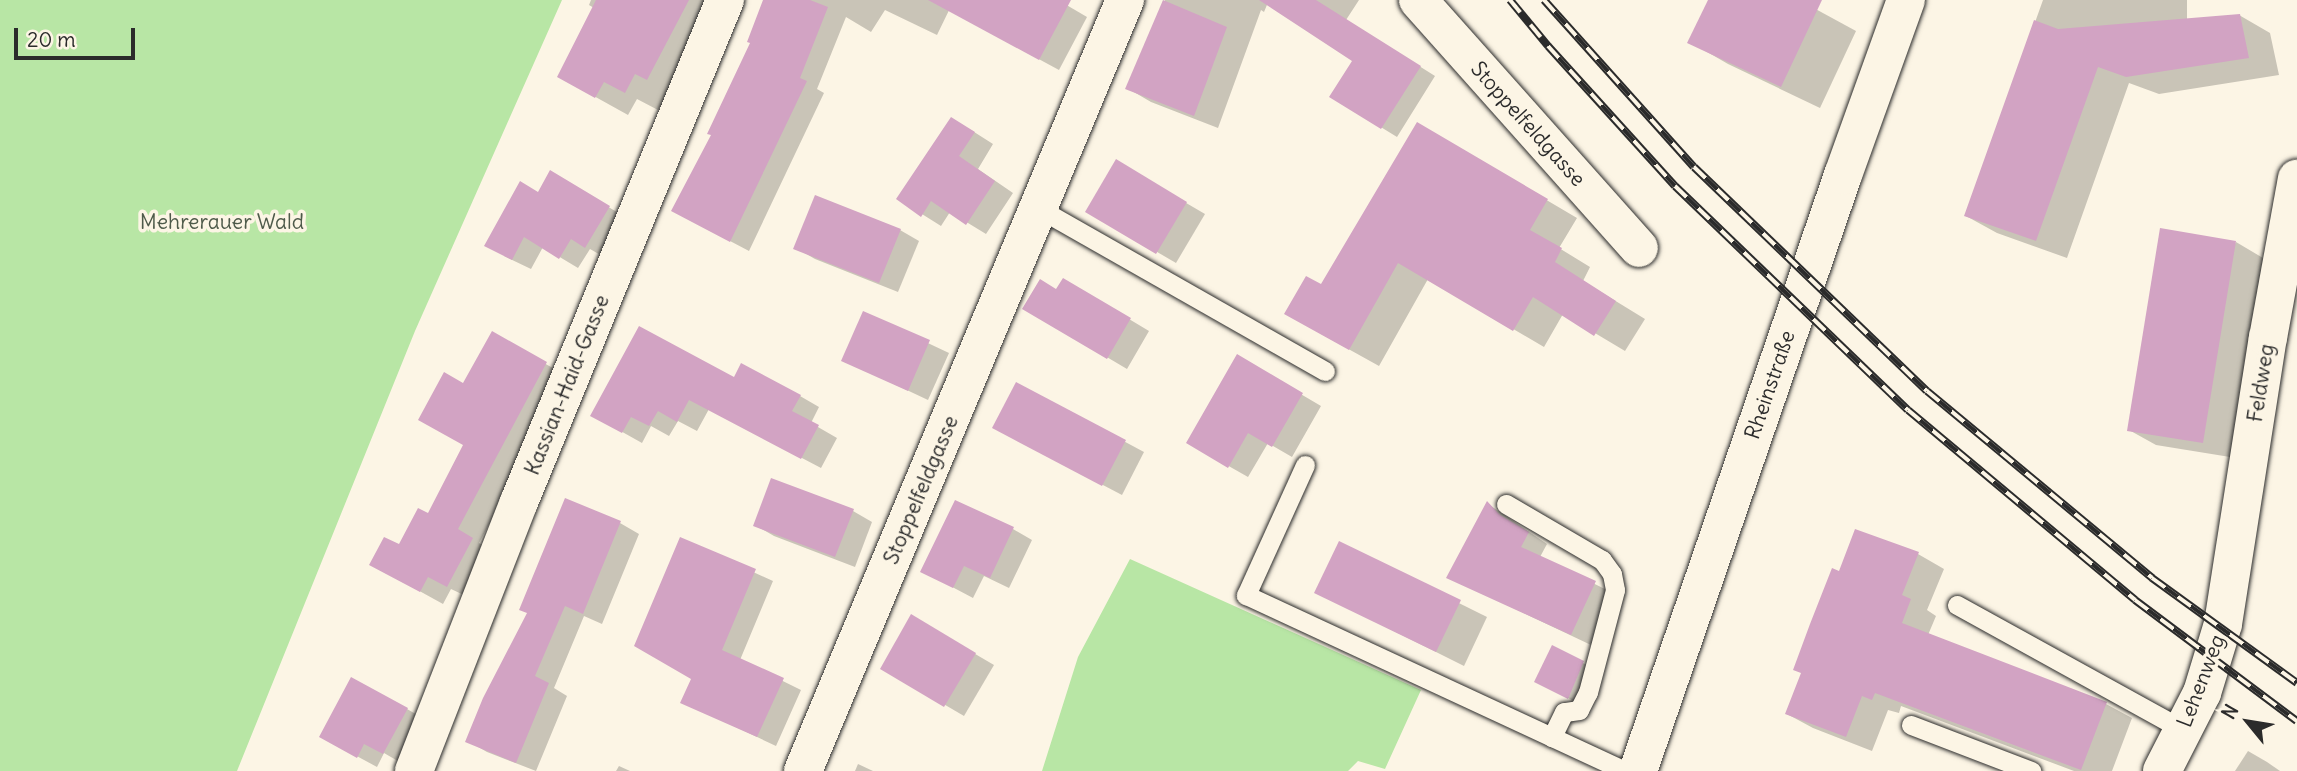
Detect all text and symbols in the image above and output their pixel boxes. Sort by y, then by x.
scale bar [18,14,138,58]
text: 20 m [27,26,76,53]
street label: Stoppelfeldgasse [1465,56,1591,192]
park label: Mehrerauer Wald [140,209,304,235]
street label: Kassian-Haid-Gasse [519,291,615,479]
street label: Rheinstraße [1740,327,1800,443]
street label: Feldweg [2242,342,2280,424]
street label: Stoppelfeldgasse [878,412,964,568]
street label: Lehenweg [2172,631,2230,731]
north arrow [2213,687,2283,757]
text: N [2216,700,2243,723]

